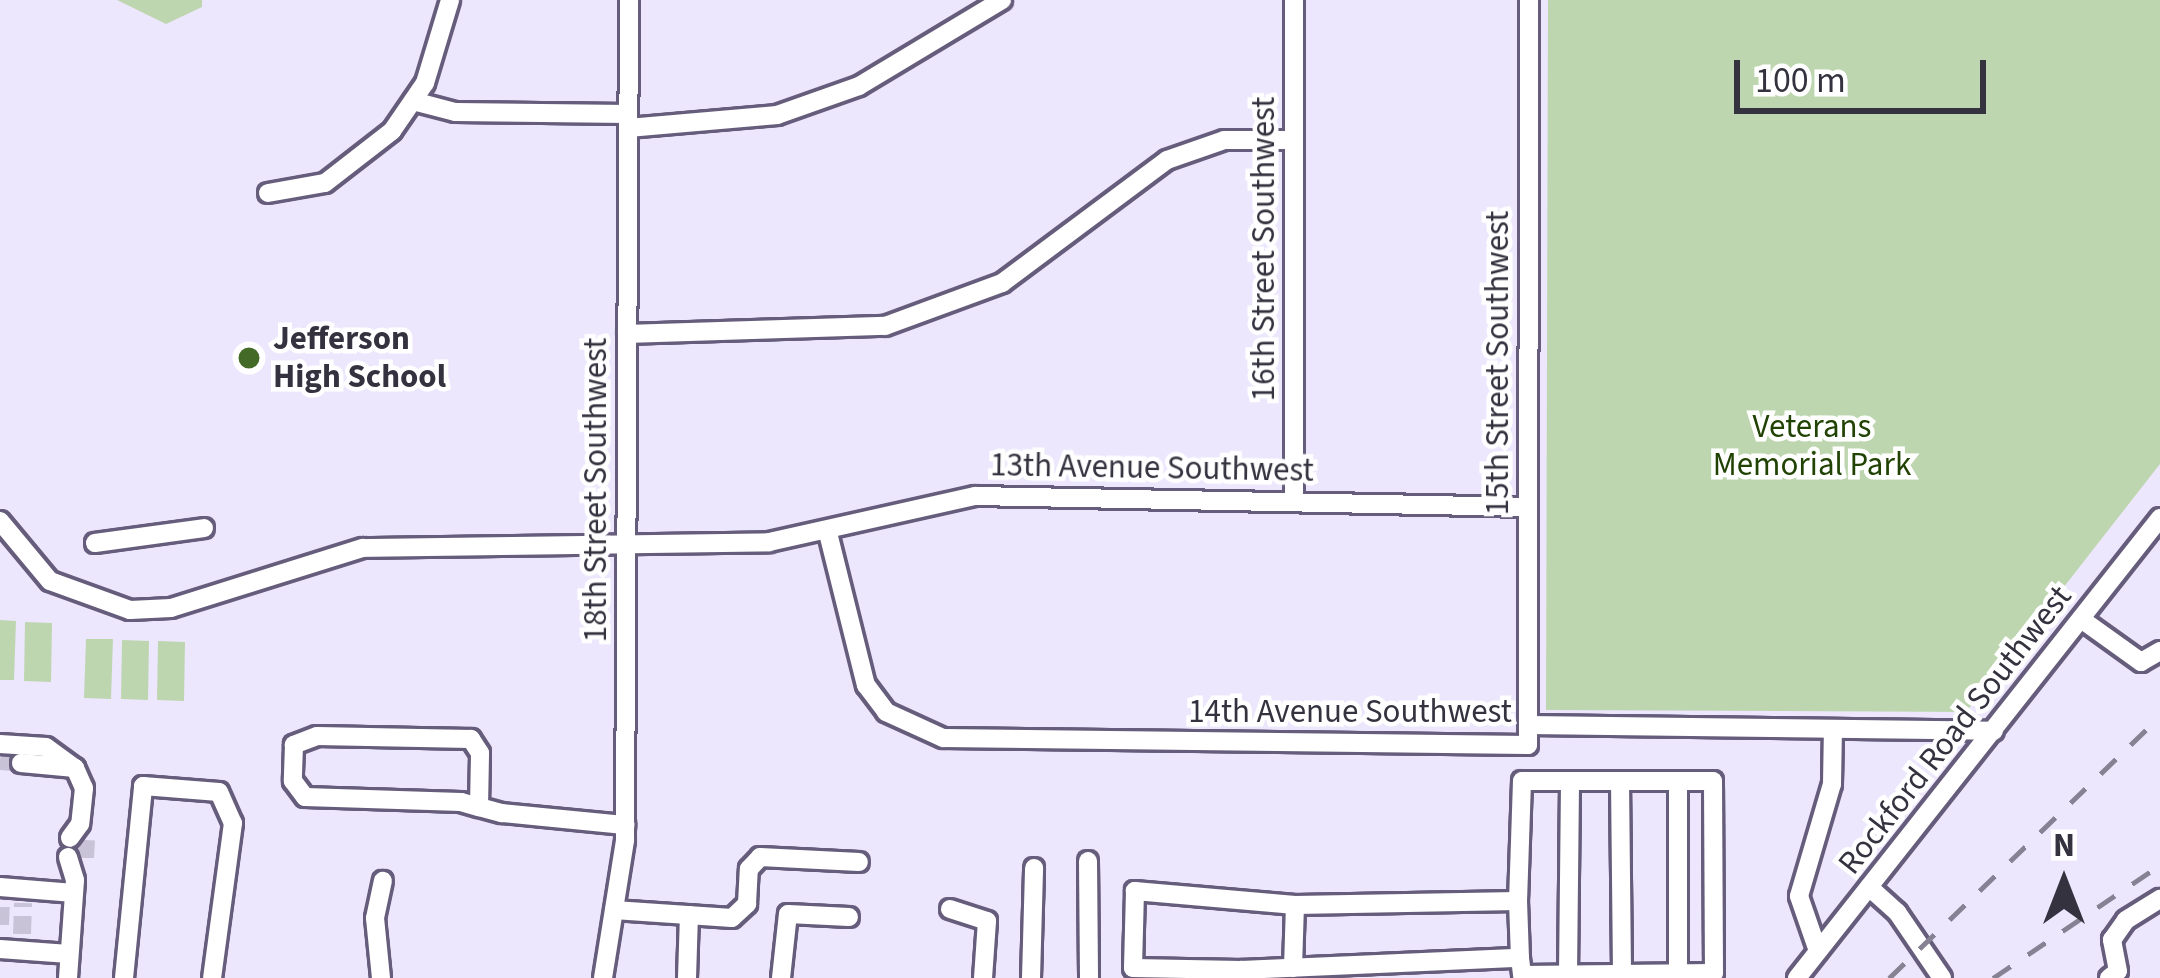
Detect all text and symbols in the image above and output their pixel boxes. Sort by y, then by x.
scale bar [1740,36,1992,110]
text: 100 m [1755,55,1846,106]
street label: 16th Street Southwest [1244,97,1284,401]
street label: 15th Street Southwest [1478,211,1518,515]
place label: Jefferson High School [273,319,446,397]
street label: 18th Street Southwest [576,338,616,642]
marker: Jefferson High School [236,345,262,371]
park label: Veterans Memorial Park [1713,407,1911,485]
street label: 13th Avenue Southwest [990,445,1314,491]
street label: Rockford Road Southwest [1830,578,2080,882]
street label: 14th Avenue Southwest [1188,692,1512,732]
north arrow [2004,822,2124,942]
text: N [2053,822,2075,869]

